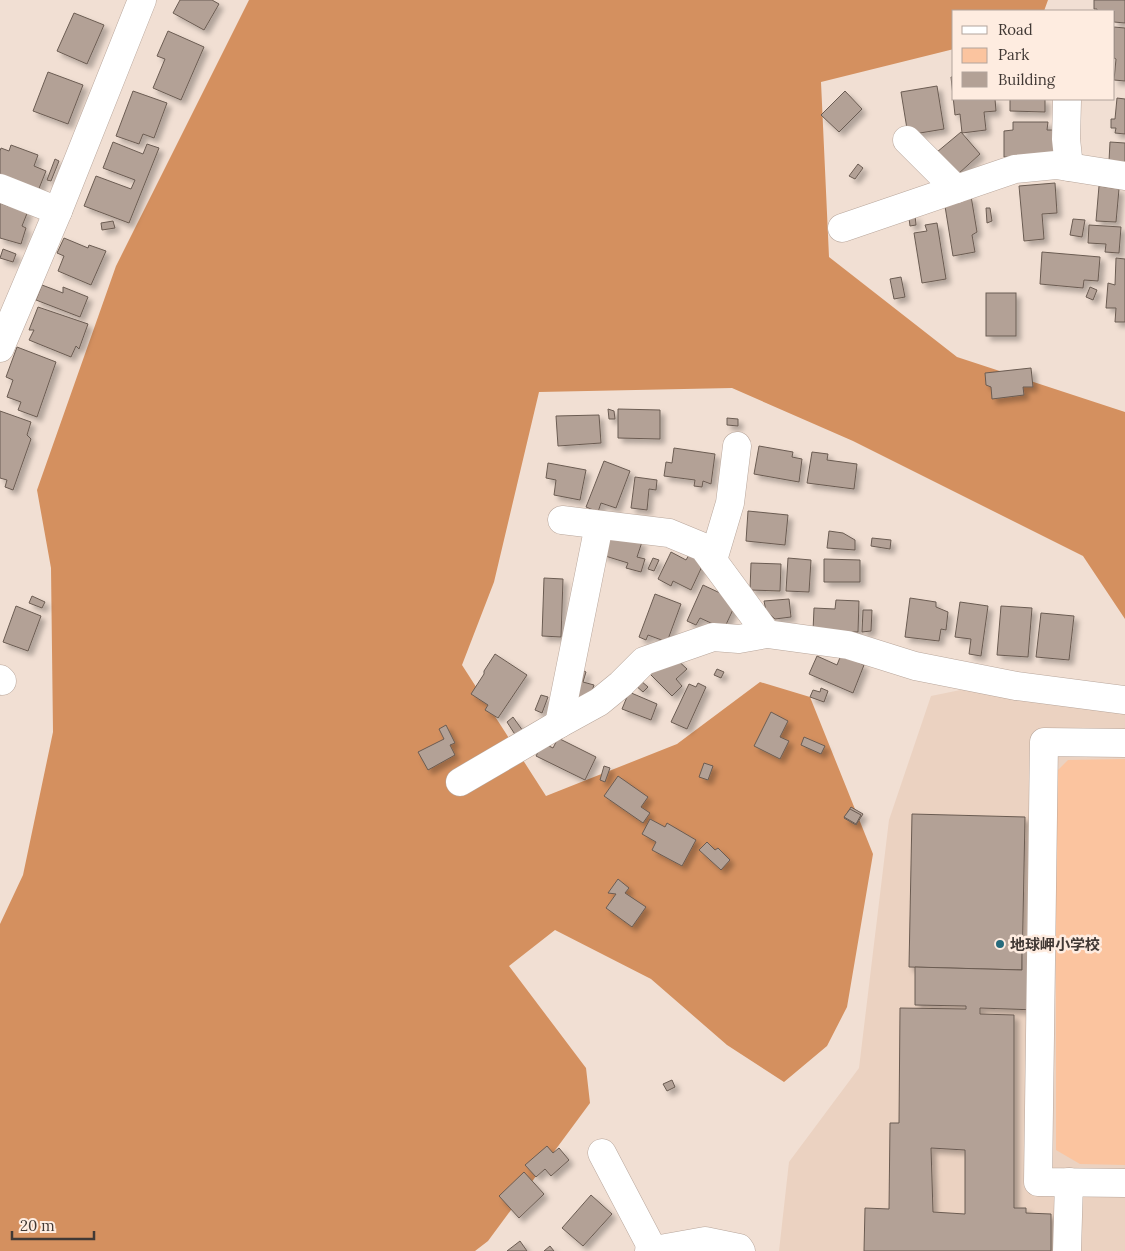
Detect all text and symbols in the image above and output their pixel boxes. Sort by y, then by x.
legend [952,10,1115,100]
text: Road [998,20,1033,39]
text: Park [998,45,1029,64]
text: Building [998,70,1056,89]
place label: 地球岬小学校 [1010,935,1100,954]
marker: 地球岬小学校 [994,938,1006,950]
scale bar [12,1208,95,1240]
text: 20 m [20,1216,55,1235]

